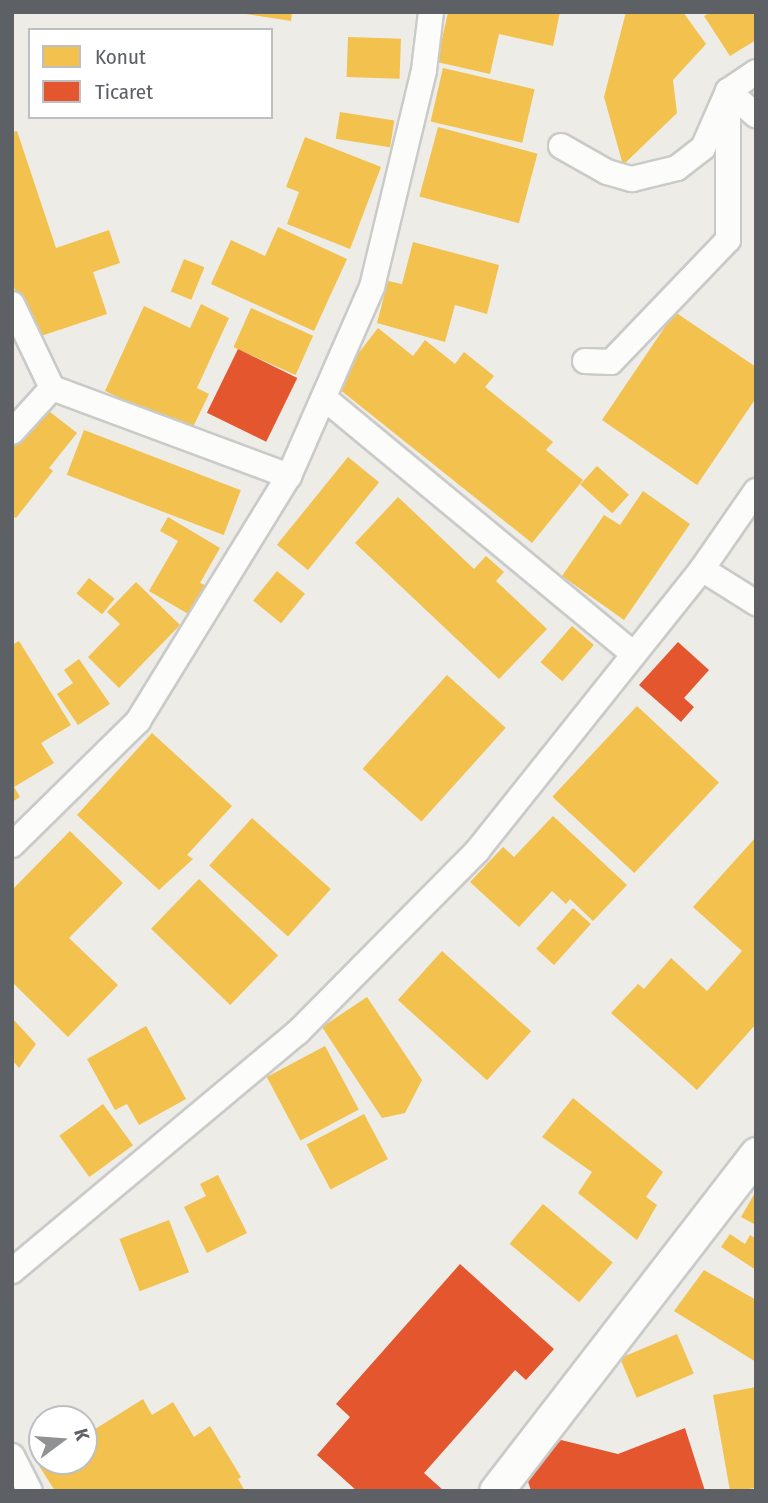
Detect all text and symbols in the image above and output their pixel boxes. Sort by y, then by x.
legend [28,28,273,119]
text: Konut [95,44,146,70]
text: Ticaret [95,79,153,105]
north arrow [28,1405,98,1475]
text: K [69,1426,94,1443]

